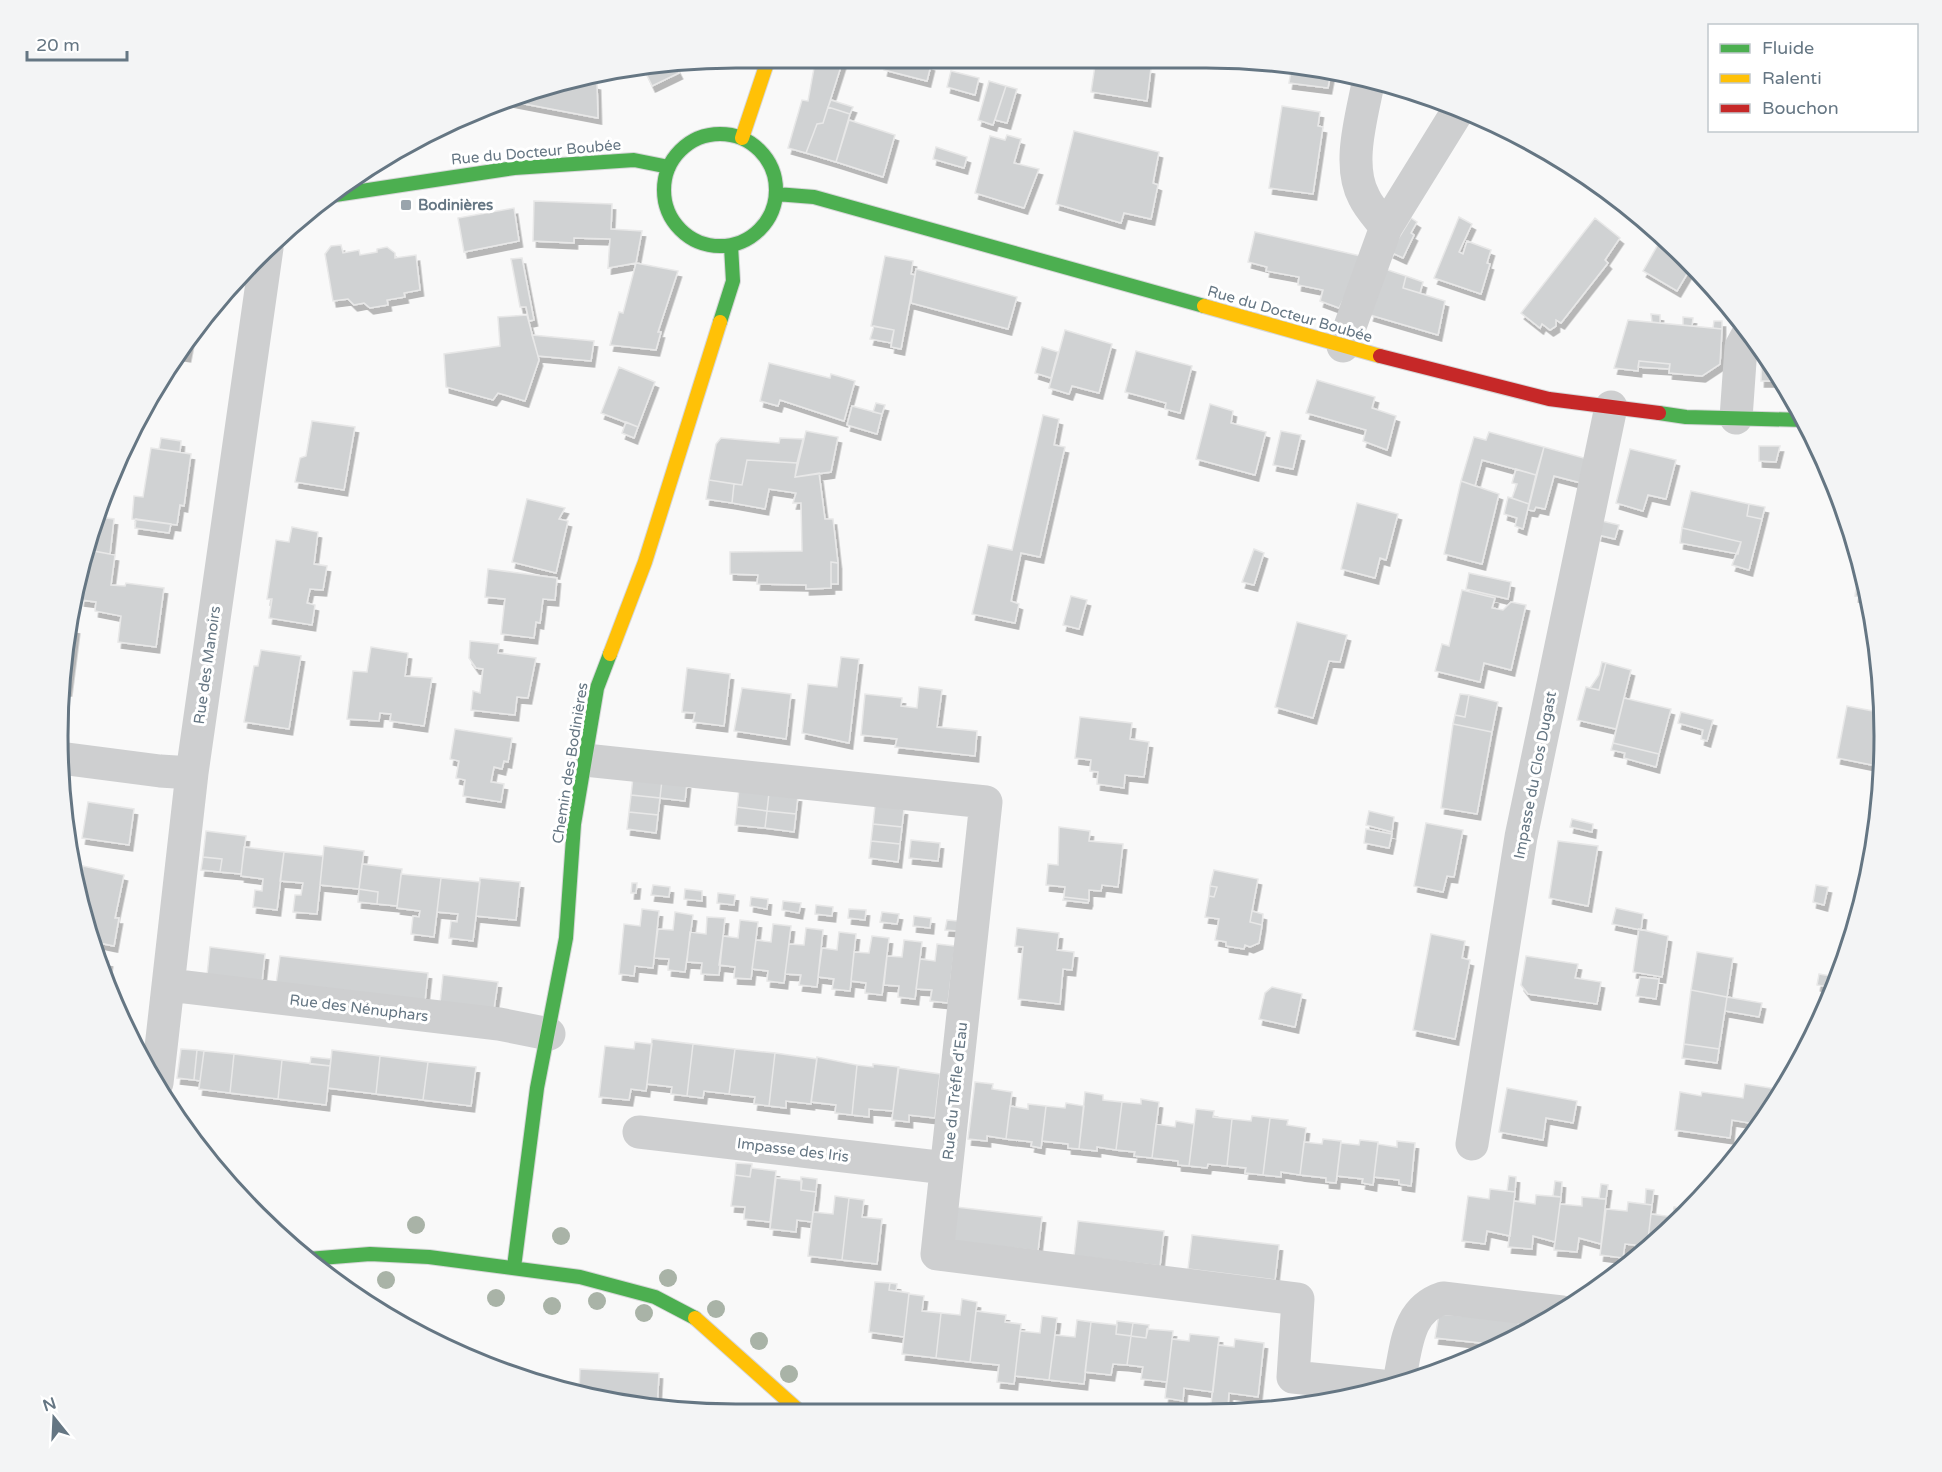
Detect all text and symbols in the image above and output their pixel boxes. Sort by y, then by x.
scale bar [27,24,128,62]
legend [1708,24,1918,132]
text: 20 m [36,34,80,56]
text: Fluide [1762,37,1814,59]
text: Ralenti [1762,67,1822,89]
text: Bouchon [1762,97,1839,119]
street label: Rue du Docteur Boubée [450,136,622,168]
place label: Bodinières [418,196,493,214]
marker: Bodinières [399,198,413,212]
street label: Rue du Docteur Boubée [1205,282,1375,346]
street label: Rue des Manoirs [190,605,224,725]
street label: Chemin des Bodinières [548,681,592,845]
street label: Impasse du Clos Dugast [1510,689,1560,860]
street label: Rue des Nénuphars [289,991,429,1025]
street label: Rue du Trèfle d'Eau [939,1021,971,1161]
street label: Impasse des Iris [736,1134,850,1166]
north arrow [24,1388,84,1448]
text: N [40,1393,59,1416]

